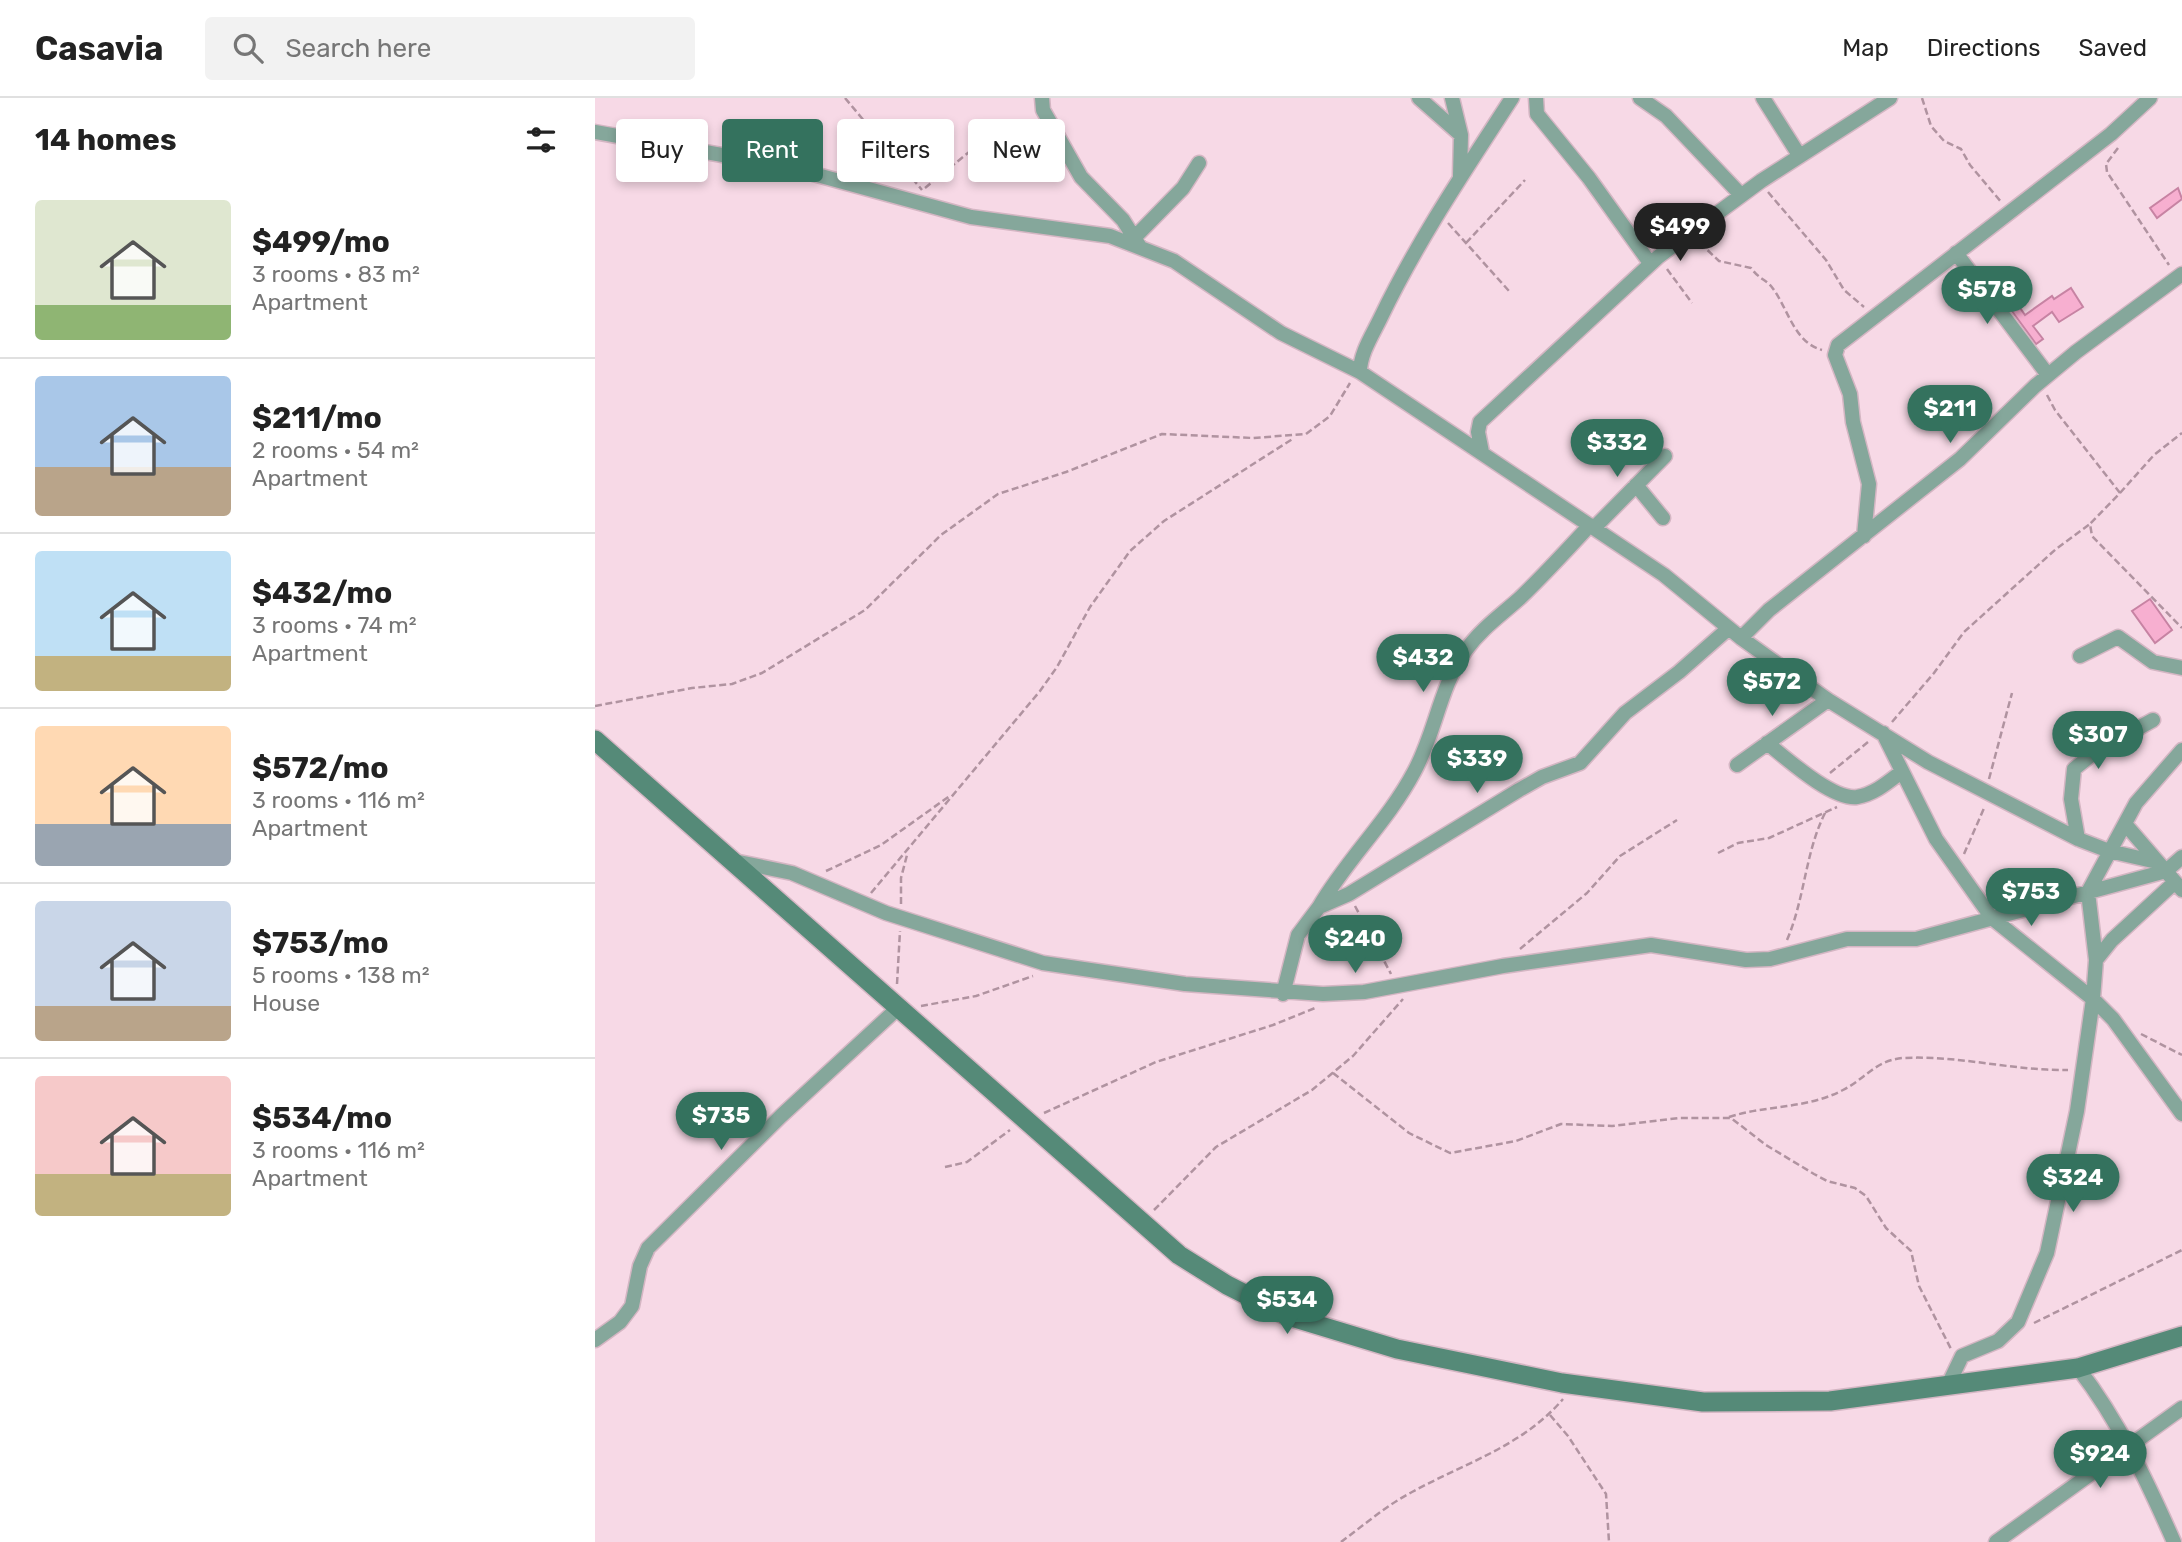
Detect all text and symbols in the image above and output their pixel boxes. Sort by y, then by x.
search box [205,17,695,80]
text: Casavia [35,29,163,68]
icon: search [229,29,267,67]
text: Search here [285,33,431,64]
text: Map [1842,34,1889,62]
text: Directions [1927,34,2040,62]
text: Saved [2078,34,2147,62]
chip: Buy [616,119,708,182]
chip: Rent [722,119,823,182]
chip: Filters [837,119,954,182]
chip: New [968,119,1065,182]
icon: filters [522,121,560,159]
text: 14 homes [35,122,177,158]
pin: $499 [1639,204,1721,263]
text: $499 [1650,212,1710,240]
text: $499/mo [252,224,390,260]
icon: home [91,228,175,312]
text: 3 rooms · 83 m² [252,260,420,288]
pin: $578 [1946,266,2028,326]
text: $578 [1958,275,2016,303]
text: Apartment [252,288,368,316]
pin: $211 [1909,386,1991,445]
text: $211 [1923,394,1977,422]
text: $211/mo [252,400,382,436]
icon: home [91,404,175,488]
pin: $332 [1576,420,1658,479]
text: $332 [1587,428,1647,456]
text: 2 rooms · 54 m² [252,436,419,464]
text: Apartment [252,464,368,492]
text: $432/mo [252,575,392,611]
icon: home [91,579,175,663]
text: 3 rooms · 74 m² [252,611,417,639]
pin: $432 [1382,634,1464,694]
text: Apartment [252,639,368,667]
text: $432 [1392,643,1454,671]
pin: $572 [1731,658,1813,718]
text: $572 [1743,667,1801,695]
pin: $307 [2057,712,2139,771]
text: $307 [2068,720,2128,748]
pin: $339 [1436,736,1518,795]
text: $339 [1447,744,1507,772]
text: $572/mo [252,750,389,786]
icon: home [91,754,175,838]
text: 3 rooms · 116 m² [252,786,425,814]
text: Apartment [252,814,368,842]
pin: $753 [1990,868,2072,928]
text: $753 [2002,877,2060,905]
pin: $240 [1314,916,1396,975]
text: $240 [1324,924,1386,952]
text: $753/mo [252,925,389,961]
icon: home [91,929,175,1013]
text: 5 rooms · 138 m² [252,961,429,989]
text: House [252,989,320,1017]
pin: $735 [680,1093,762,1152]
text: $534/mo [252,1100,392,1136]
text: $735 [692,1101,750,1129]
icon: home [91,1104,175,1188]
text: 3 rooms · 116 m² [252,1136,425,1164]
pin: $324 [2032,1154,2114,1214]
text: $324 [2042,1163,2104,1191]
text: Apartment [252,1164,368,1192]
pin: $534 [1246,1276,1328,1336]
text: $534 [1256,1285,1318,1313]
pin: $924 [2059,1430,2141,1490]
text: $924 [2070,1439,2130,1467]

